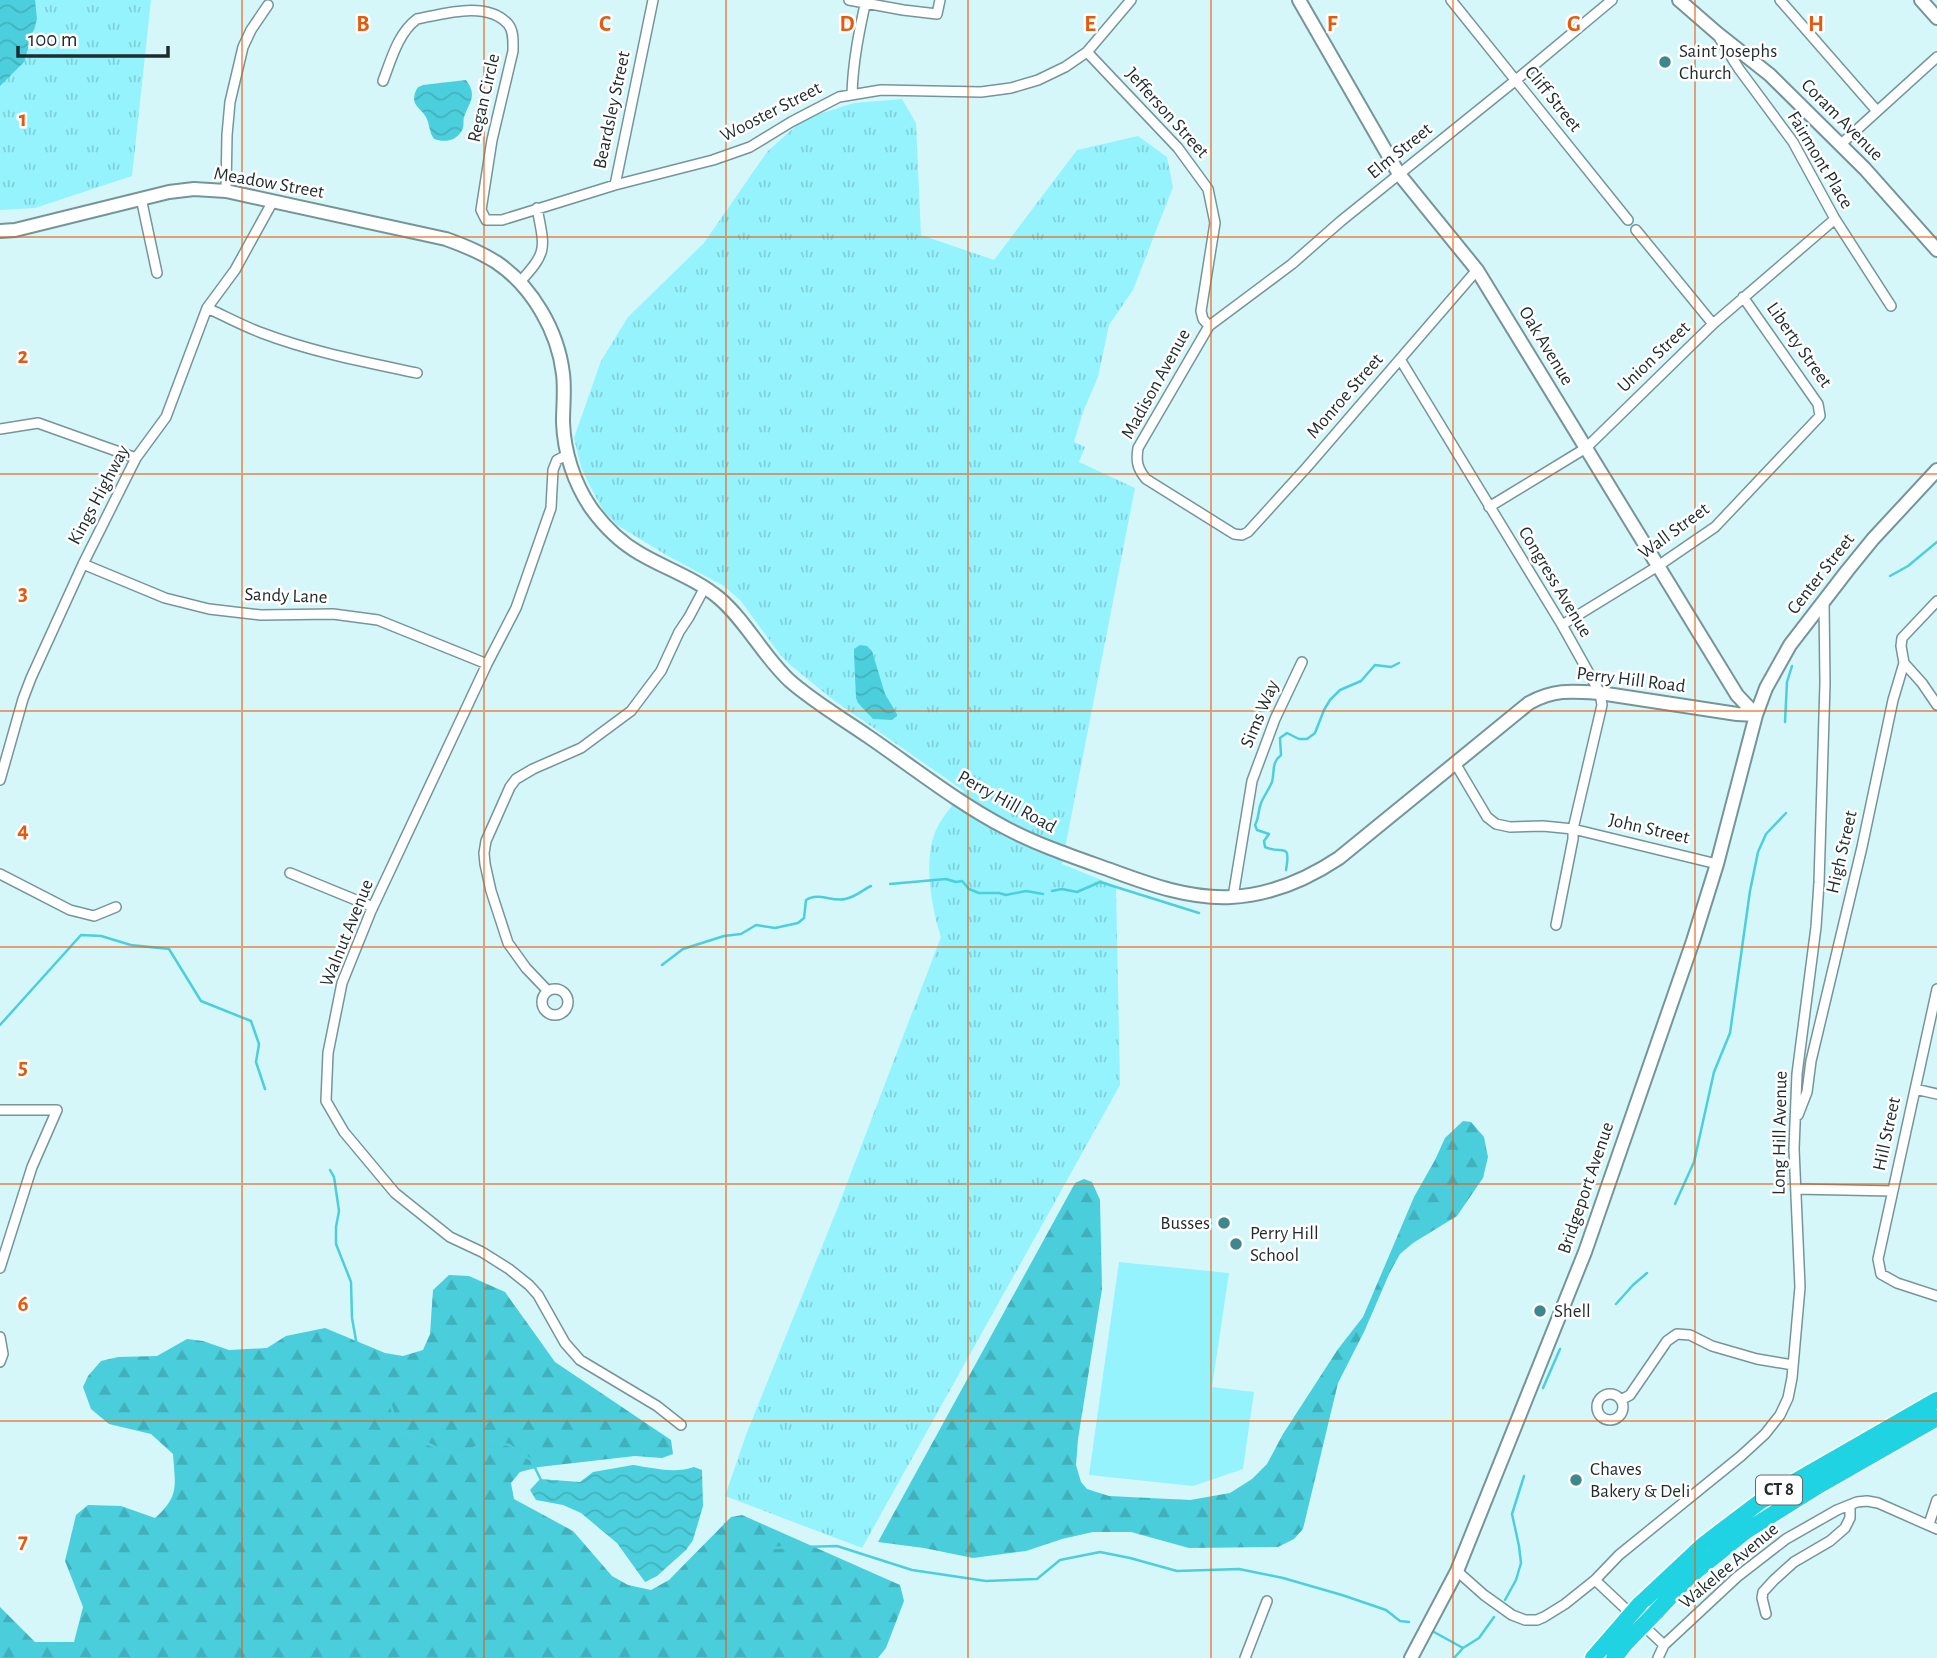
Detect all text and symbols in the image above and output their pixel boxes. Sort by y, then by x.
text: B [356,13,370,36]
text: C [599,13,611,36]
text: D [839,13,855,36]
text: E [1084,13,1096,36]
text: F [1327,13,1338,36]
text: G [1567,13,1581,36]
text: H [1808,13,1824,36]
scale bar [18,14,168,58]
text: 100 m [28,29,78,50]
place label: Saint Josephs Church [1679,42,1777,83]
street label: Beardsley Street [590,49,634,171]
street label: Regan Circle [465,52,503,144]
marker: Saint Josephs Church [1657,54,1673,70]
street label: Cliff Street [1521,63,1585,135]
street label: Jefferson Street [1122,64,1212,162]
street label: Coram Avenue [1797,75,1887,165]
street label: Wooster Street [718,78,824,146]
text: 1 [19,108,27,131]
street label: Fairmont Place [1784,108,1856,212]
street label: Elm Street [1364,119,1436,183]
street label: Meadow Street [212,164,326,202]
street label: Liberty Street [1763,299,1835,391]
street label: Oak Avenue [1515,303,1577,389]
street label: Union Street [1614,318,1694,396]
street label: Madison Avenue [1118,326,1194,442]
text: 2 [18,345,29,368]
street label: Monroe Street [1303,350,1387,442]
street label: Kings Highway [65,442,133,548]
street label: Wall Street [1635,499,1713,563]
street label: Congress Avenue [1515,523,1595,641]
street label: Center Street [1784,530,1858,618]
text: 3 [18,582,28,605]
street label: Sandy Lane [244,585,328,607]
street label: Perry Hill Road [1576,664,1687,696]
street label: Sims Way [1237,677,1283,751]
street label: Perry Hill Road [955,767,1060,837]
street label: High Street [1823,809,1861,895]
street label: John Street [1607,810,1691,848]
text: 4 [17,819,29,842]
street label: Walnut Avenue [317,877,377,989]
text: 5 [18,1056,28,1079]
street label: Long Hill Avenue [1769,1071,1791,1195]
street label: Hill Street [1870,1095,1904,1173]
street label: Bridgeport Avenue [1555,1120,1617,1256]
place label: Busses [1160,1214,1210,1233]
marker: Busses [1216,1215,1232,1231]
place label: Perry Hill School [1250,1224,1319,1265]
marker: Perry Hill School [1228,1236,1244,1252]
text: 6 [17,1293,29,1316]
place label: Shell [1554,1302,1591,1321]
marker: Shell [1532,1303,1548,1319]
place label: Chaves Bakery & Deli [1590,1460,1690,1501]
marker: Chaves Bakery & Deli [1568,1472,1584,1488]
road number: CT 8 [1756,1476,1802,1504]
street label: Wakelee Avenue [1676,1519,1782,1613]
text: 7 [18,1530,28,1553]

